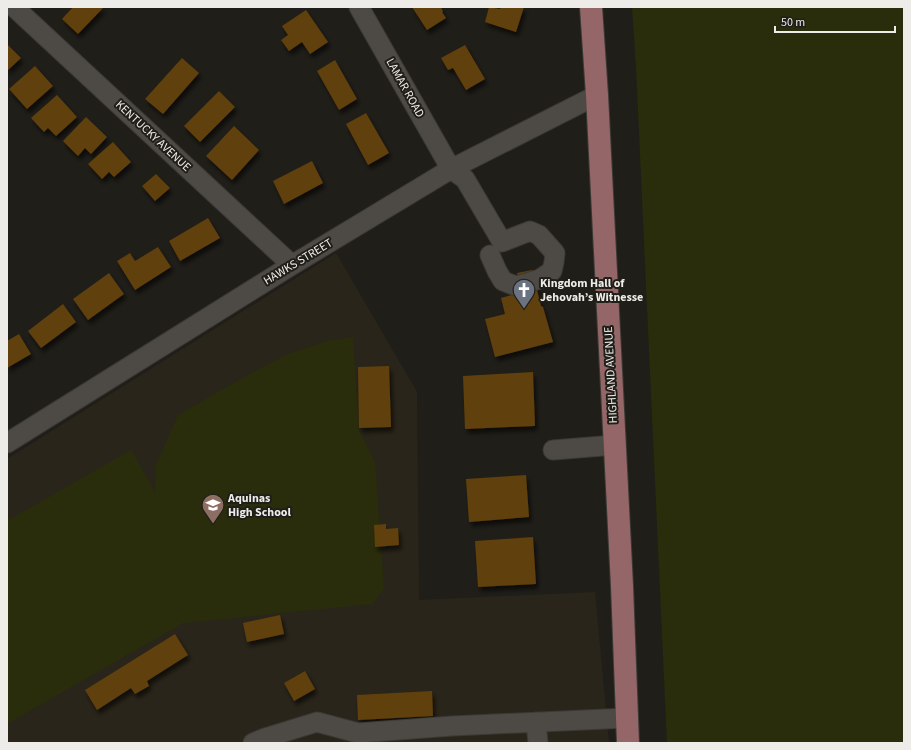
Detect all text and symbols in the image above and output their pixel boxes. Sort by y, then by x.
scale bar [775,8,895,34]
text: 50 m [781,14,805,31]
street label: LAMAR ROAD [382,55,428,121]
street label: KENTUCKY AVENUE [112,96,194,176]
street label: HAWKS STREET [260,234,336,289]
place label: Kingdom Hall of Jehovah’s Witnesse [540,275,643,306]
church icon: Kingdom Hall of Jehovah’s Witnesse [511,277,537,310]
street label: HIGHLAND AVENUE [600,326,622,424]
place label: Aquinas High School [227,490,292,521]
school or university icon: Aquinas High School [200,492,226,525]

